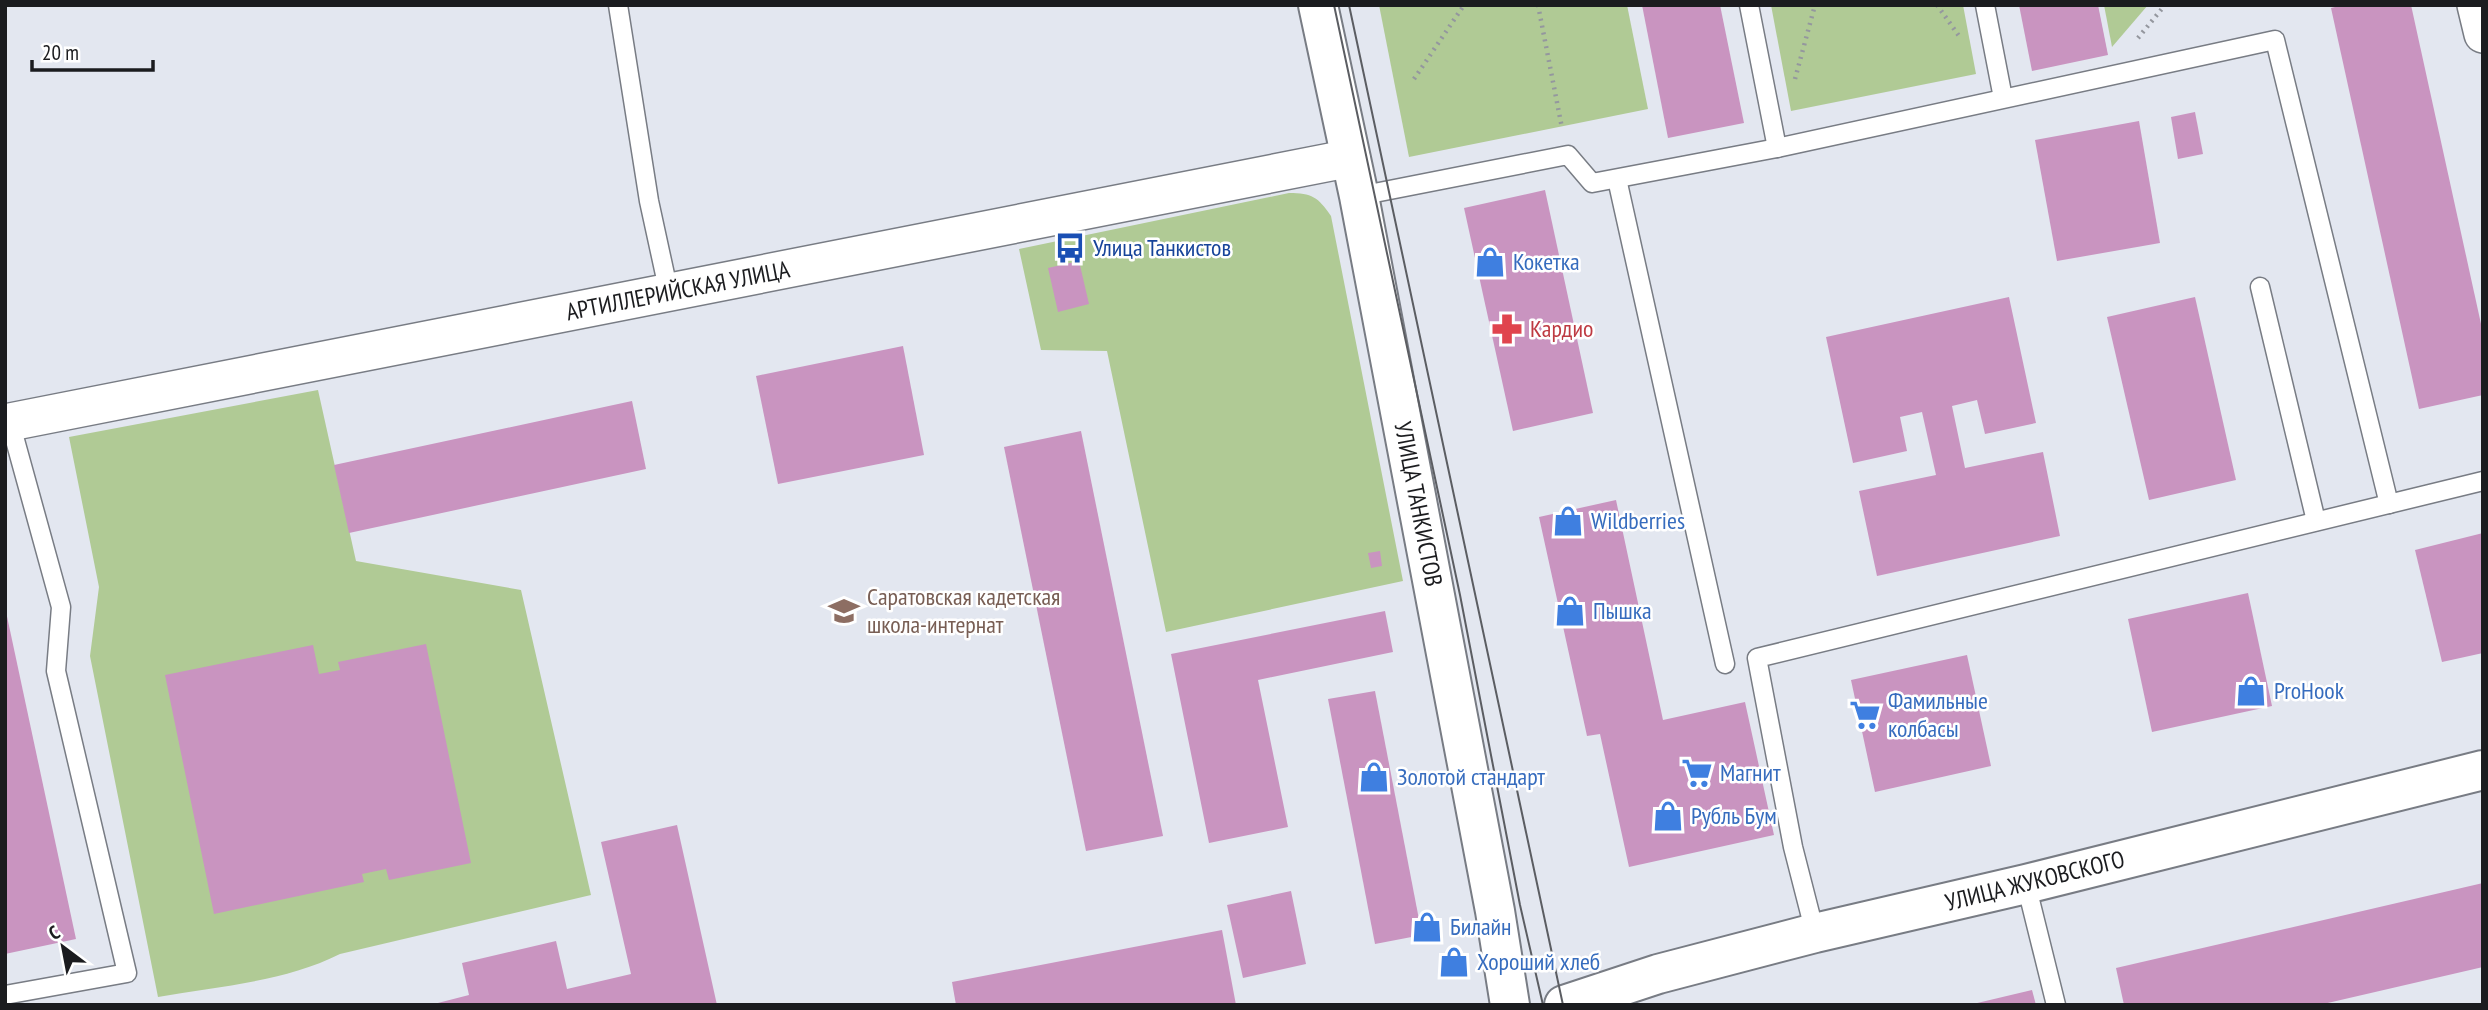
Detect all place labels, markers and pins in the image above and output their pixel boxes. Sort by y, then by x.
bus stop icon: Улица Танкистов [1053,231,1087,265]
place label: Улица Танкистов [1093,232,1231,263]
shop icon: Кокетка [1473,245,1507,279]
place label: Кокетка [1513,246,1580,277]
pharmacy icon: Кардио [1490,312,1524,346]
place label: Кардио [1530,313,1593,344]
shop icon: Wildberries [1551,504,1585,538]
place label: Wildberries [1591,505,1685,536]
place label: Саратовская кадетская школа-интернат [867,581,1060,640]
school or university icon: Саратовская кадетская школа-интернат [827,594,861,628]
shop icon: Пышка [1553,594,1587,628]
place label: Пышка [1593,595,1652,626]
shop icon: ProHook [2234,674,2268,708]
place label: ProHook [2274,675,2345,706]
place label: Фамильные колбасы [1888,685,1988,744]
supermarket icon: Фамильные колбасы [1848,698,1882,732]
supermarket icon: Магнит [1680,756,1714,790]
place label: Магнит [1720,757,1781,788]
shop icon: Золотой стандарт [1357,760,1391,794]
place label: Золотой стандарт [1397,761,1545,792]
shop icon: Рубль Бум [1651,799,1685,833]
place label: Рубль Бум [1691,800,1777,831]
shop icon: Билайн [1410,910,1444,944]
place label: Билайн [1450,911,1512,942]
shop icon: Хороший хлеб [1437,945,1471,979]
place label: Хороший хлеб [1477,946,1600,977]

